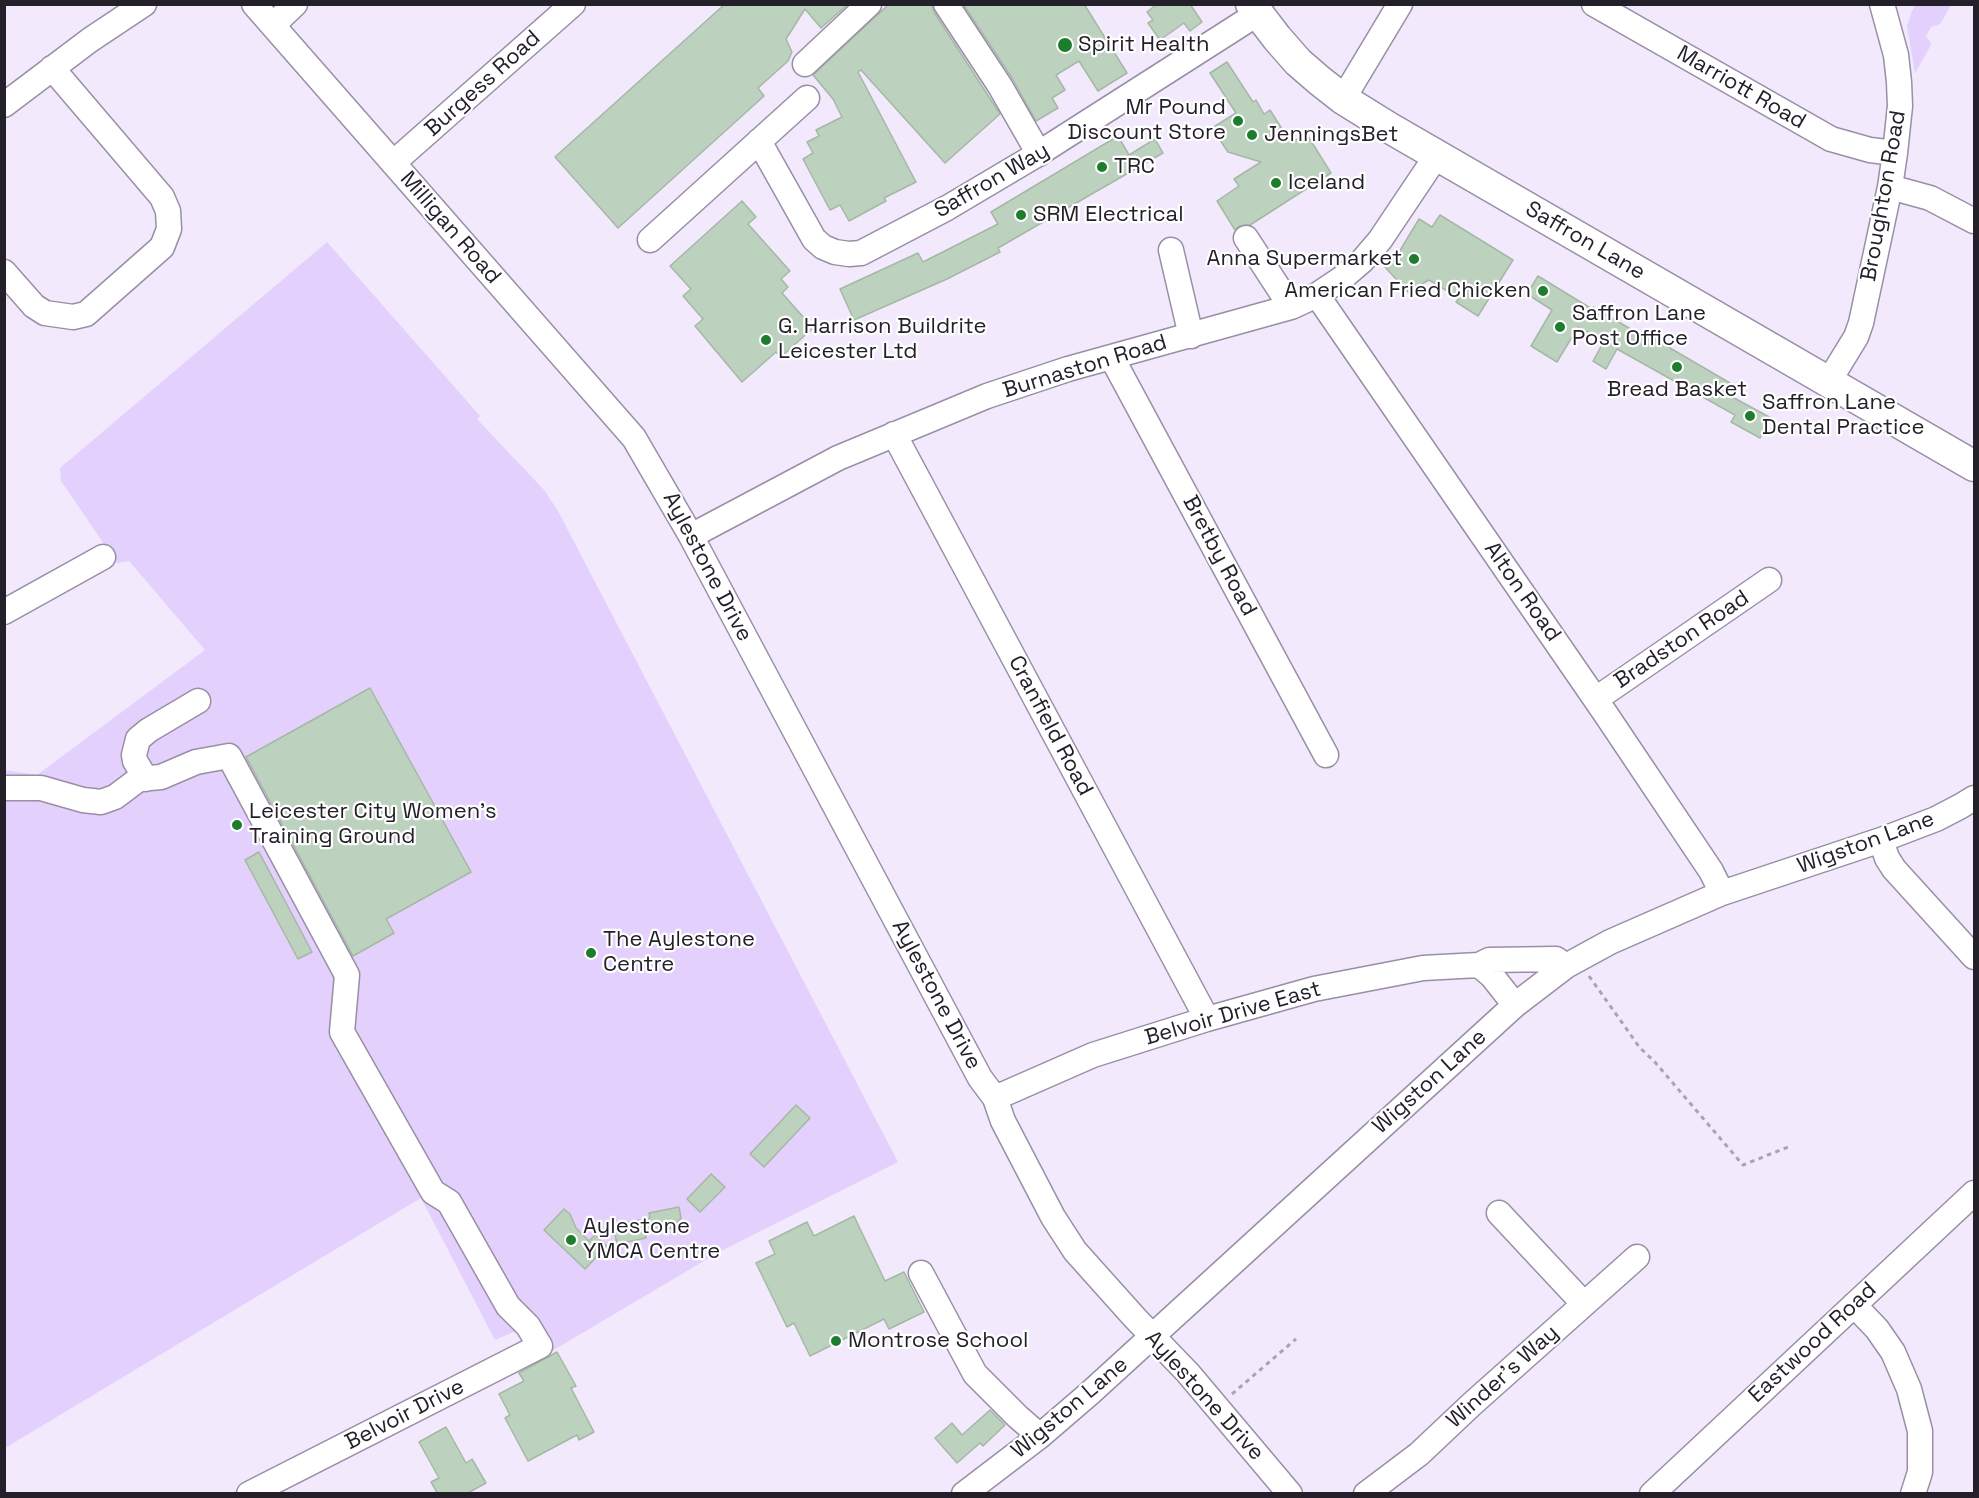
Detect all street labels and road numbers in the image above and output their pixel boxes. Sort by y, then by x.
street label: Burgess Road [420,25,546,143]
street label: Marriott Road [1672,41,1810,135]
street label: Broughton Road [1856,108,1912,284]
street label: Saffron Way [930,138,1054,224]
street label: Milligan Road [394,166,506,290]
street label: Saffron Lane [1520,196,1650,286]
street label: Burnaston Road [1000,330,1170,404]
street label: Aylestone Drive [657,488,757,646]
street label: Bretby Road [1176,491,1262,621]
street label: Alton Road [1478,537,1566,647]
street label: Bradston Road [1610,585,1754,695]
street label: Cranfield Road [1002,652,1098,800]
street label: Wigston Lane [1794,806,1938,880]
street label: Aylestone Drive [886,916,986,1074]
street label: Belvoir Drive East [1142,976,1324,1052]
street label: Wigston Lane [1368,1024,1492,1140]
street label: Eastwood Road [1744,1277,1882,1409]
street label: Winder's Way [1442,1320,1564,1434]
street label: Aylestone Drive [1139,1326,1269,1466]
street label: Wigston Lane [1006,1352,1134,1464]
street label: Belvoir Drive [341,1374,469,1456]

